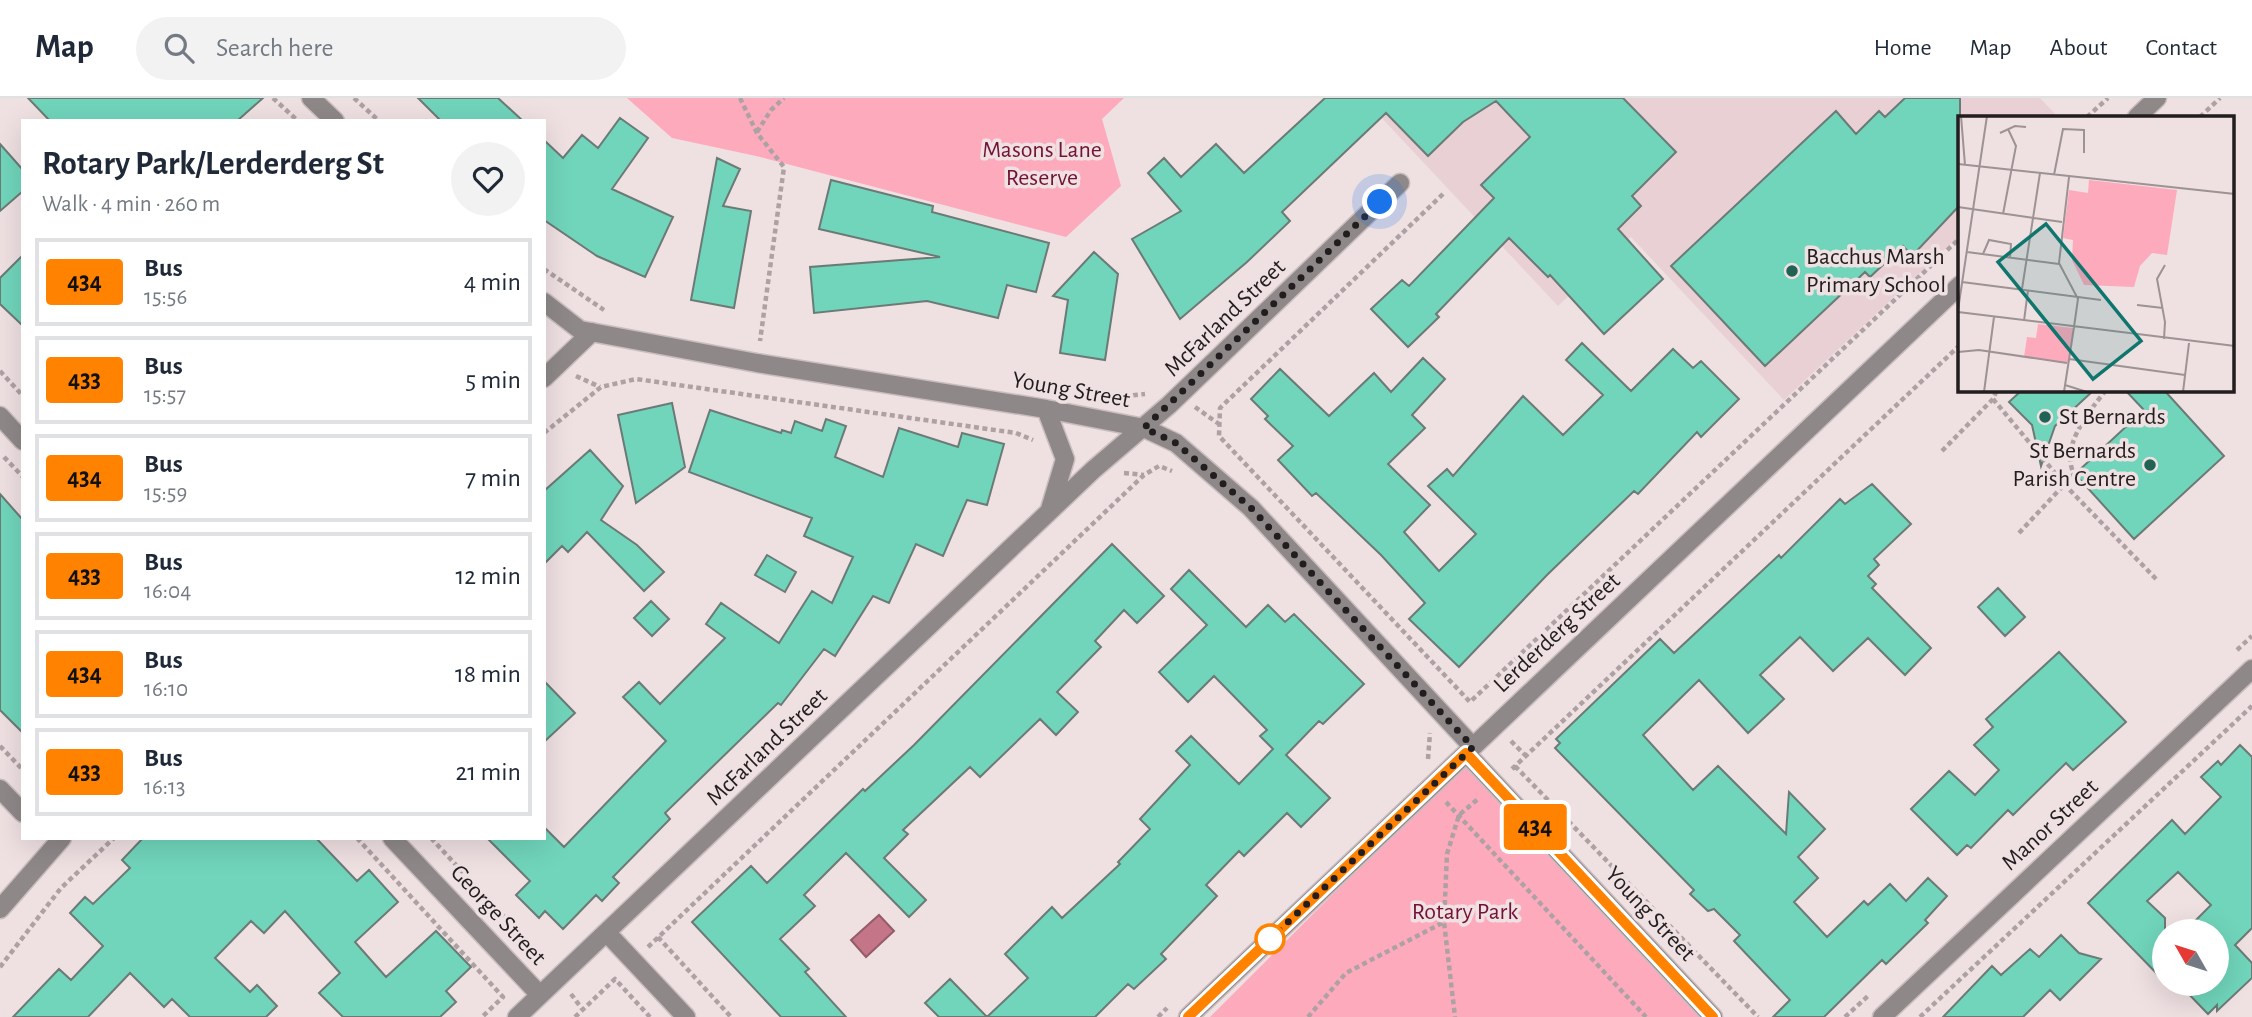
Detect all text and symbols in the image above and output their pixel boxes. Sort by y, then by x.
search box [136,17,626,80]
icon: search [160,29,198,67]
text: Map [35,31,94,64]
text: Search here [216,35,334,61]
text: Home [1874,36,1932,60]
text: Map [1970,36,2012,60]
text: About [2050,36,2107,60]
text: Contact [2145,36,2217,60]
inset map [1958,116,2234,392]
park label: Masons Lane Reserve [982,138,1102,190]
button: heart [451,142,525,216]
text: Rotary Park/Lerderderg St [42,148,384,181]
your location [1362,184,1397,219]
text: Walk · 4 min · 260 m [42,193,220,216]
place label: Bacchus Marsh Primary School [1806,245,1946,297]
street label: McFarland Street [1160,254,1290,381]
text: Bus [144,255,183,281]
marker: Bacchus Marsh Primary School [1784,263,1800,279]
text: 4 min [464,269,521,295]
text: 434 [67,270,102,294]
text: 15:56 [144,286,187,309]
text: Bus [144,353,183,379]
text: 5 min [465,367,521,393]
text: 433 [68,368,101,392]
street label: Young Street [1010,368,1132,412]
text: 15:57 [144,384,186,407]
place label: St Bernards [2059,405,2166,429]
marker: St Bernards [2037,409,2053,425]
place label: St Bernards Parish Centre [2013,439,2136,491]
text: Bus [144,451,183,477]
marker: St Bernards Parish Centre [2142,457,2158,473]
text: 7 min [465,465,521,491]
text: 434 [67,466,102,490]
text: 15:59 [144,482,187,505]
text: Bus [144,549,183,575]
text: 12 min [455,563,521,589]
text: 433 [68,564,101,588]
street label: Lerderderg Street [1489,568,1625,697]
text: 16:04 [144,580,191,603]
text: Bus [144,647,183,673]
text: 18 min [455,661,521,687]
text: 434 [67,662,102,686]
text: 16:10 [144,678,188,701]
street label: McFarland Street [702,683,832,810]
text: Bus [144,745,183,771]
text: 21 min [455,759,521,785]
text: 433 [68,760,101,784]
street label: Manor Street [1997,774,2103,875]
text: 16:13 [144,776,185,799]
line badge: 434 [1495,804,1575,850]
text: 434 [1518,815,1552,839]
street label: George Street [446,860,550,970]
street label: Young Street [1600,862,1700,966]
park label: Rotary Park [1412,900,1518,924]
north arrow [2152,919,2230,996]
map controls [2152,919,2229,996]
unlabelled marker [1255,924,1285,954]

